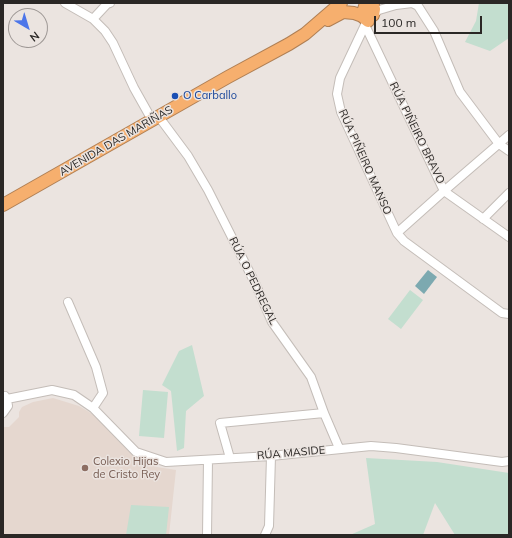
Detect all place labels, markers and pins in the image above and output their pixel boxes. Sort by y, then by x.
place label: O Carballo [183,89,237,103]
marker: O Carballo [170,91,180,101]
place label: Colexio Hijas de Cristo Rey [93,455,160,481]
marker: Colexio Hijas de Cristo Rey [80,463,90,473]

